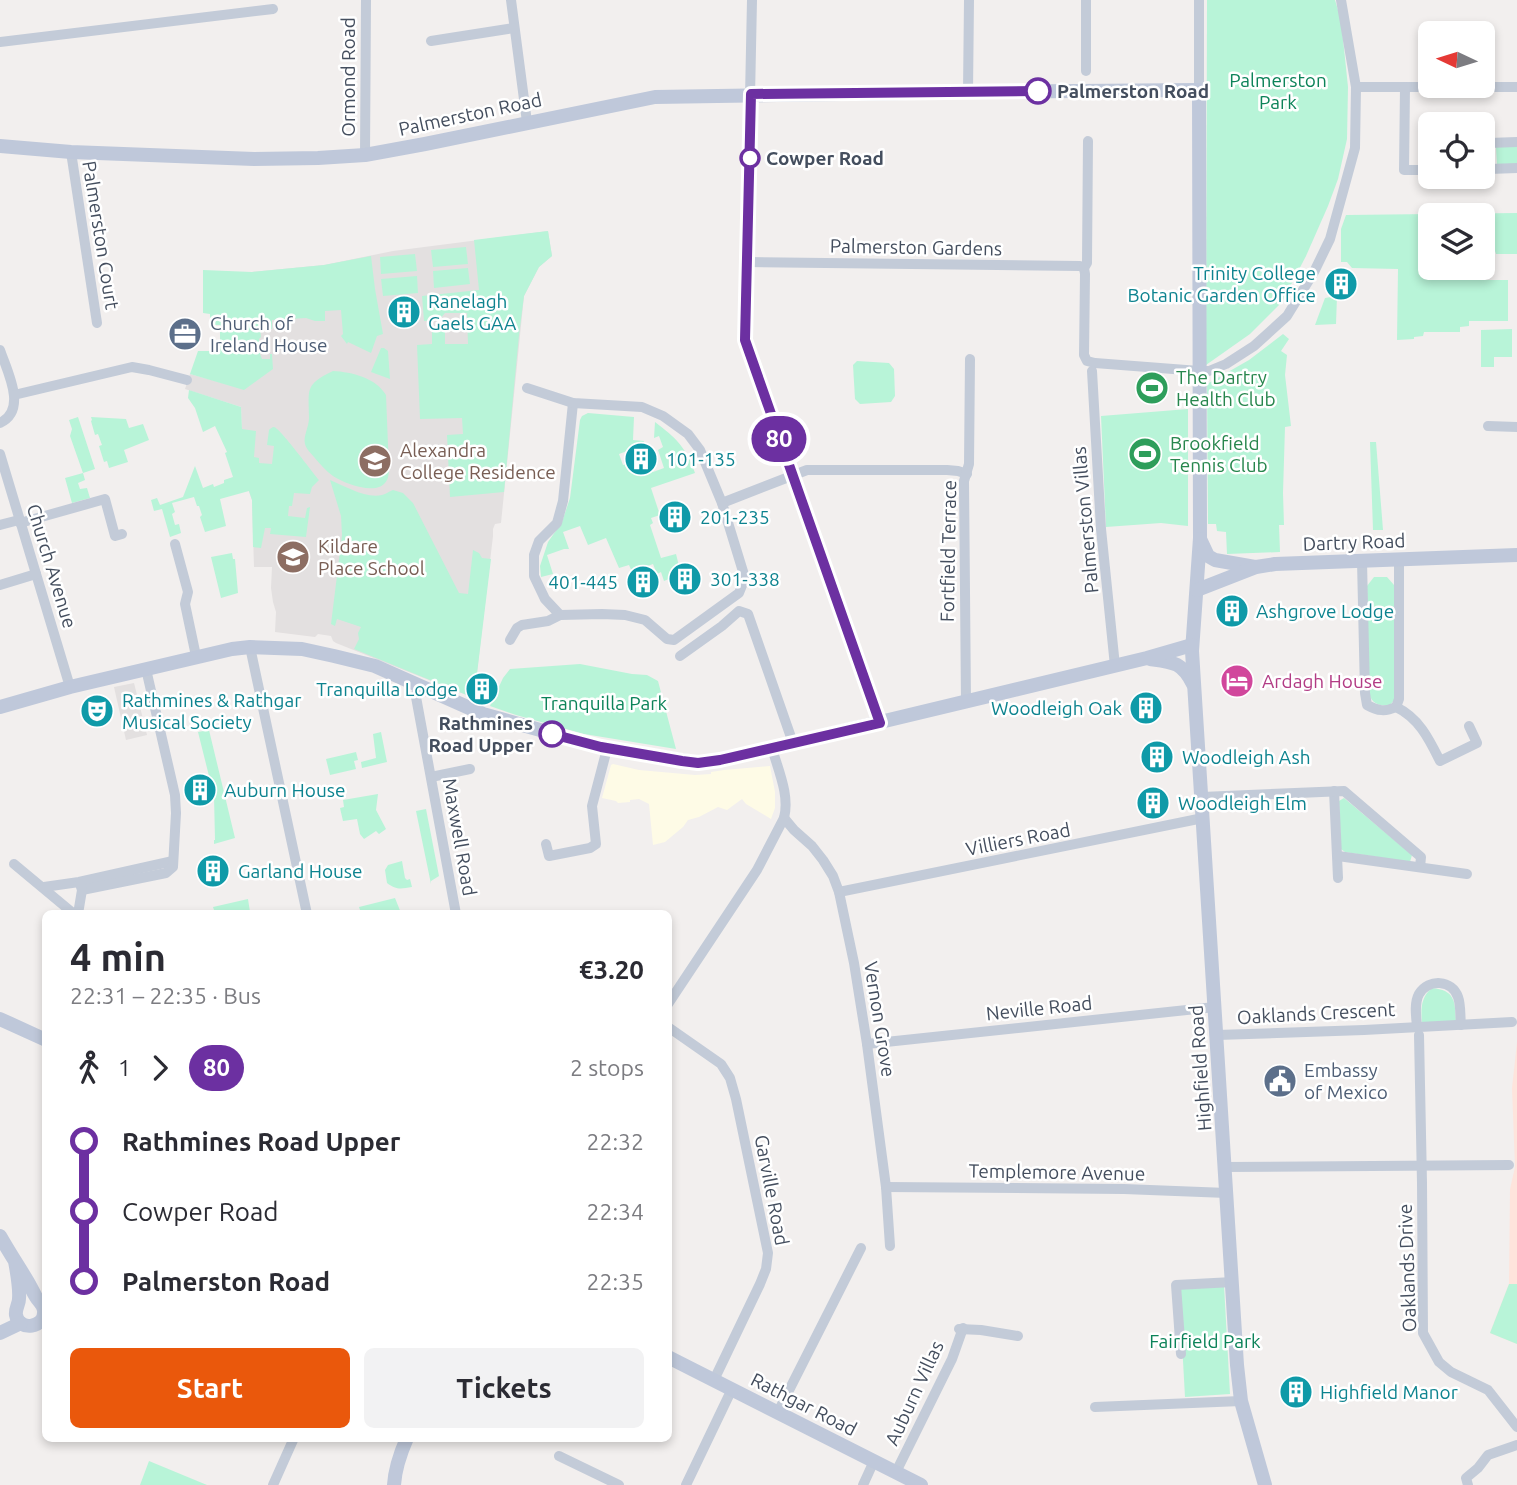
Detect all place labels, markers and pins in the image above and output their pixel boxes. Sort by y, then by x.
marker: Palmerston Road [1025,78,1051,104]
place label: Palmerston Road [1057,80,1209,102]
place label: Cowper Road [766,147,884,169]
marker: Cowper Road [740,148,760,168]
place label: Trinity College Botanic Garden Office [1128,262,1316,306]
building icon: Trinity College Botanic Garden Office [1322,265,1360,303]
place label: Ranelagh Gaels GAA [428,290,517,334]
building icon: Ranelagh Gaels GAA [385,293,423,331]
place label: Church of Ireland House [210,312,328,356]
office icon: Church of Ireland House [166,315,204,353]
place label: The Dartry Health Club [1176,366,1276,410]
sports icon: The Dartry Health Club [1133,369,1171,407]
place label: Brookfield Tennis Club [1170,432,1268,476]
sports icon: Brookfield Tennis Club [1126,435,1164,473]
place label: Alexandra College Residence [400,439,556,483]
building icon: 101-135 [622,440,660,478]
school or university icon: Alexandra College Residence [356,442,394,480]
place label: 101-135 [666,448,736,470]
building icon: 201-235 [656,498,694,536]
place label: 201-235 [700,506,770,528]
place label: Kildare Place School [318,535,425,579]
school or university icon: Kildare Place School [274,538,312,576]
building icon: 301-338 [666,560,704,598]
building icon: 401-445 [624,563,662,601]
place label: 301-338 [710,568,780,590]
place label: 401-445 [548,571,618,593]
building icon: Ashgrove Lodge [1213,592,1251,630]
place label: Ashgrove Lodge [1256,600,1394,622]
hotel icon: Ardagh House [1218,662,1256,700]
building icon: Tranquilla Lodge [463,670,501,708]
place label: Ardagh House [1262,670,1382,692]
place label: Tranquilla Lodge [316,678,458,700]
place label: Rathmines & Rathgar Musical Society [122,689,301,733]
building icon: Woodleigh Oak [1127,689,1165,727]
theatre icon: Rathmines & Rathgar Musical Society [78,692,116,730]
place label: Woodleigh Oak [991,697,1122,719]
place label: Rathmines Road Upper [428,712,533,756]
marker: Rathmines Road Upper [539,721,565,747]
building icon: Woodleigh Ash [1138,738,1176,776]
place label: Woodleigh Ash [1182,746,1311,768]
building icon: Auburn House [181,771,219,809]
place label: Auburn House [224,779,346,801]
building icon: Woodleigh Elm [1134,784,1172,822]
place label: Woodleigh Elm [1178,792,1307,814]
building icon: Garland House [194,852,232,890]
place label: Garland House [238,860,363,882]
place label: Embassy of Mexico [1304,1059,1388,1103]
public building icon: Embassy of Mexico [1261,1062,1299,1100]
building icon: Highfield Manor [1277,1373,1315,1411]
place label: Highfield Manor [1320,1381,1458,1403]

